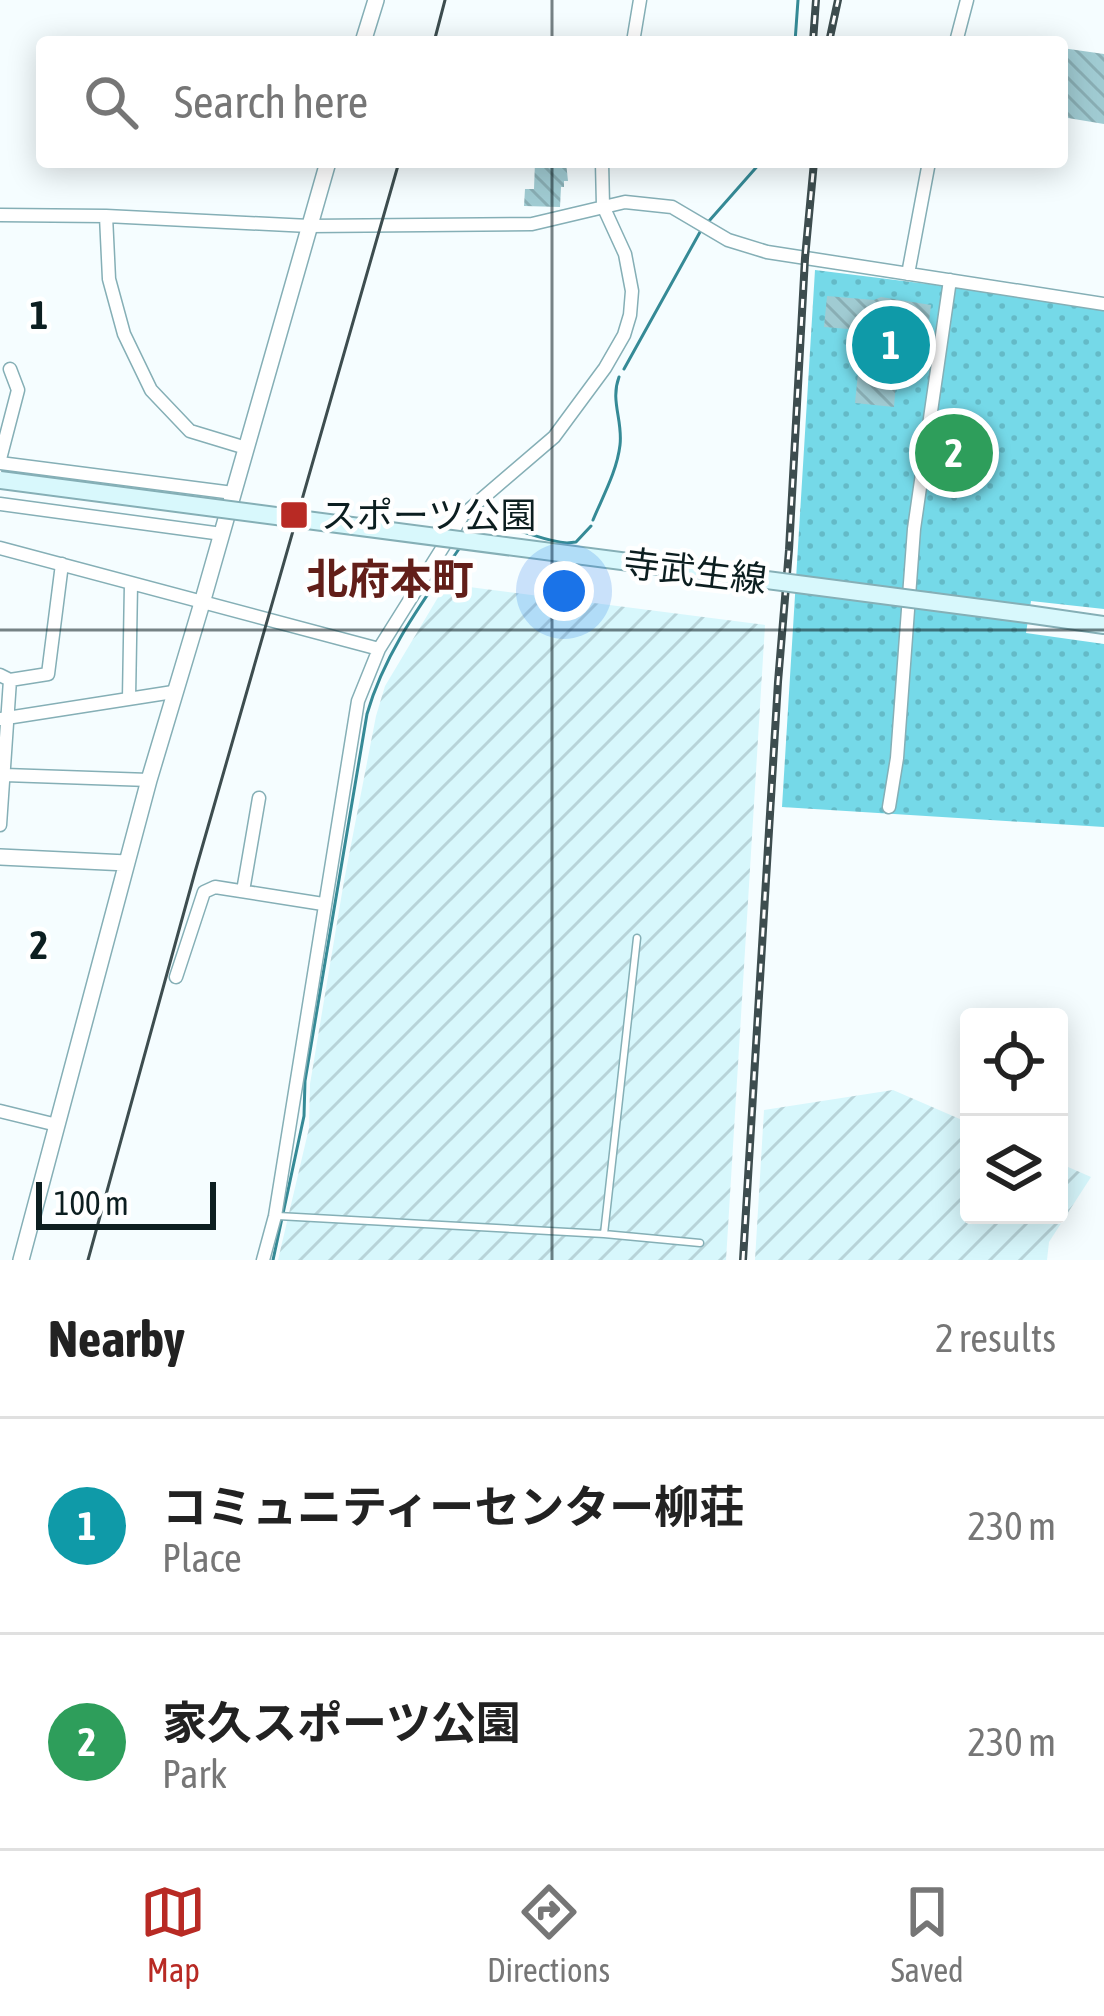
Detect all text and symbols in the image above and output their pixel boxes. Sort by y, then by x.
search box [36,36,1068,168]
icon: search [78,69,144,135]
text: Search here [174,76,368,128]
text: 1 [30,293,48,337]
pin: 1 [852,300,930,390]
pin: 2 [915,408,993,498]
place label: スポーツ公園 [321,494,536,536]
marker: スポーツ公園 [278,499,310,531]
street label: 寺武生線 [621,541,769,601]
district label: 北府本町 [306,555,474,603]
your location [534,561,594,621]
text: 2 [30,923,48,967]
map controls [960,1008,1068,1224]
button: locate [960,1008,1068,1116]
button: layers [960,1116,1068,1224]
scale bar [36,1176,216,1229]
text: 100 m [54,1184,129,1222]
text: Nearby [48,1309,185,1368]
text: 2 results [935,1316,1056,1360]
text: コミュニティーセンター柳荘 [162,1481,744,1533]
text: 1 [78,1504,96,1548]
text: 230 m [968,1504,1056,1548]
text: Place [162,1536,242,1580]
text: 家久スポーツ公園 [162,1697,521,1749]
text: 2 [78,1720,96,1764]
text: 230 m [968,1720,1056,1764]
text: Park [162,1752,227,1796]
tab: Map [140,1879,206,1989]
tab: Directions [487,1879,610,1989]
tab: Saved [891,1879,964,1989]

